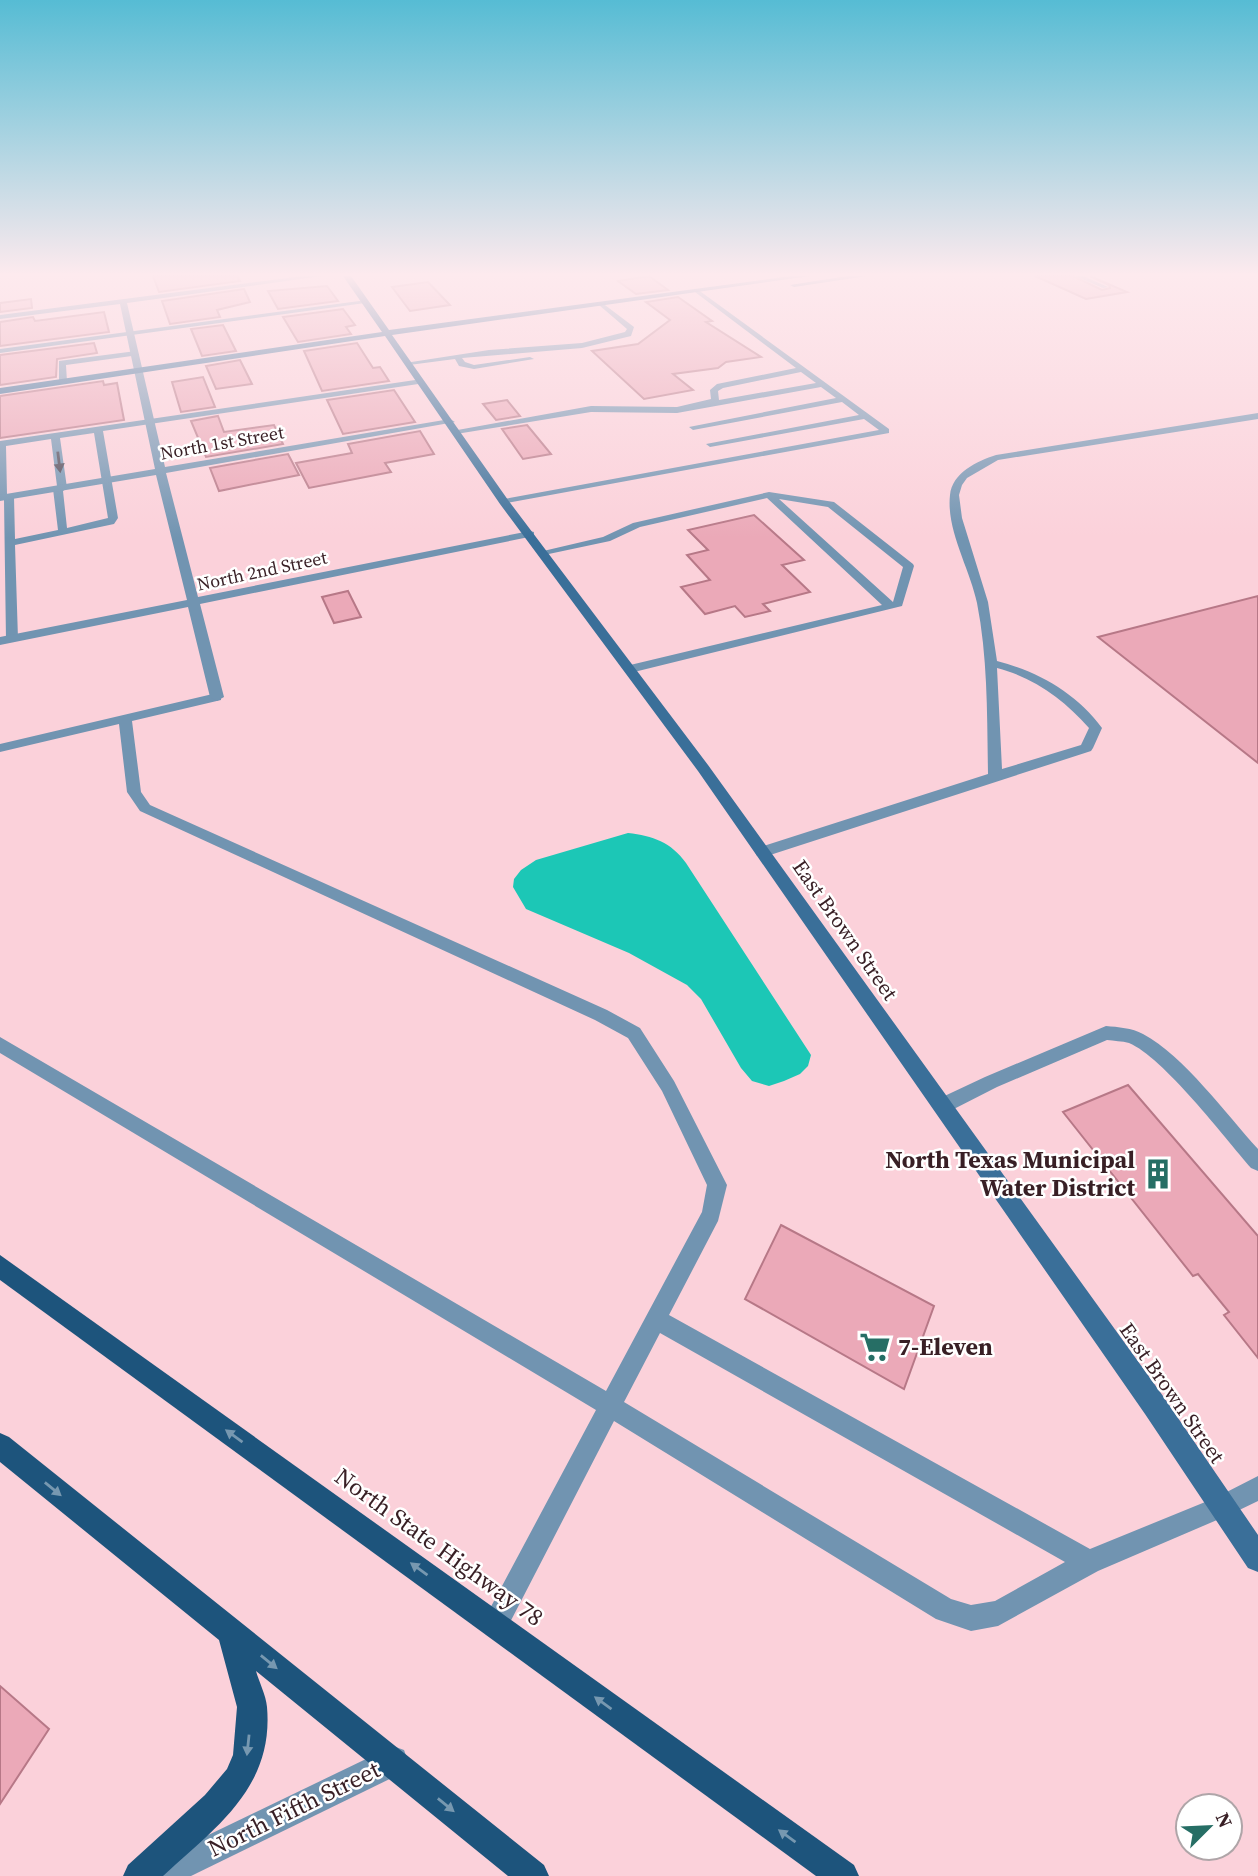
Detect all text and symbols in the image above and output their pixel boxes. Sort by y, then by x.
street label: North 1st Street [158,419,286,466]
one-way arrow [53,451,64,473]
street label: North 2nd Street [194,544,329,597]
street label: East Brown Street [786,854,905,1006]
place label: North Texas Municipal Water District [885,1143,1135,1204]
building icon: North Texas Municipal Water District [1141,1157,1175,1191]
street label: East Brown Street [1113,1317,1232,1469]
supermarket icon: 7-Eleven [858,1330,892,1364]
place label: 7-Eleven [898,1330,993,1363]
one-way arrow [225,1429,243,1443]
street label: North State Highway 78 [328,1460,550,1634]
one-way arrow [44,1482,62,1497]
one-way arrow [410,1562,428,1577]
one-way arrow [260,1655,278,1669]
one-way arrow [594,1696,612,1710]
one-way arrow [243,1734,254,1756]
street label: North Fifth Street [202,1753,385,1864]
north arrow [1174,1792,1244,1862]
one-way arrow [437,1797,455,1812]
text: N [1210,1808,1239,1832]
one-way arrow [778,1829,796,1843]

